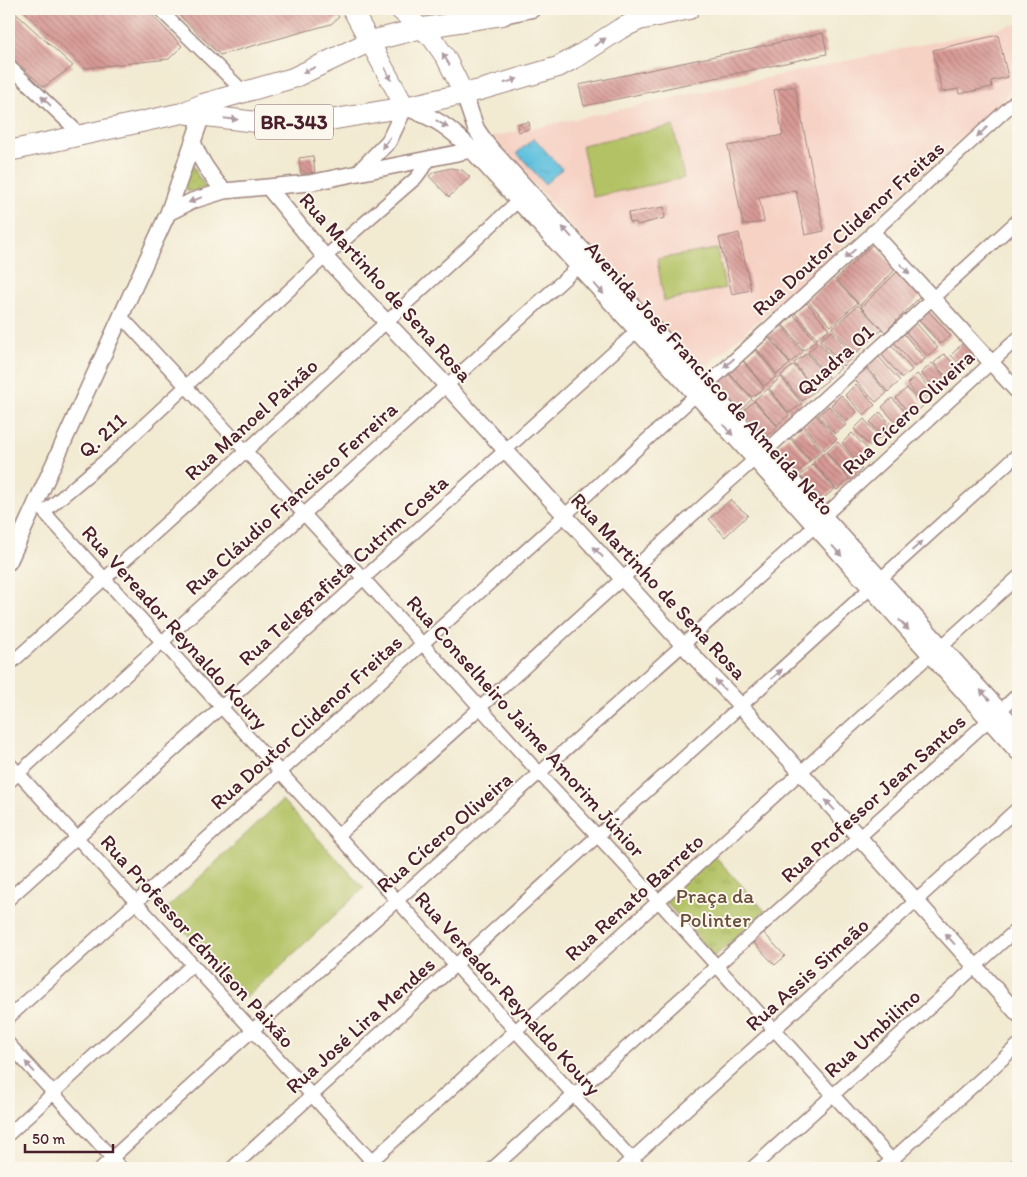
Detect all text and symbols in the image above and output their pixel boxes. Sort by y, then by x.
one-way arrow [593,37,606,47]
one-way arrow [441,52,450,65]
one-way arrow [302,67,316,75]
one-way arrow [384,67,392,81]
one-way arrow [503,76,518,84]
one-way arrow [40,95,52,107]
road number: BR-343 [255,104,333,140]
one-way arrow [223,115,239,123]
one-way arrow [435,119,448,128]
one-way arrow [977,126,989,138]
street label: Rua Doutor Clidenor Freitas [747,135,949,321]
one-way arrow [381,136,391,150]
street label: Rua Martinho de Sena Rosa [294,187,478,387]
one-way arrow [188,197,202,205]
one-way arrow [561,226,572,239]
street label: Avenida José Francisco de Almeida Neto [580,236,840,520]
one-way arrow [844,248,856,260]
one-way arrow [899,263,911,275]
one-way arrow [594,283,605,296]
street label: Quadra 01 [791,319,879,401]
street label: Rua Cícero Oliveira [837,344,979,480]
street label: Rua Manoel Paixão [179,353,323,485]
one-way arrow [724,357,736,369]
street label: Rua Cláudio Francisco Ferreira [180,396,402,600]
street label: Q. 211 [73,407,131,463]
one-way arrow [722,424,734,436]
street label: Rua Telegrafista Cutrim Costa [233,469,453,671]
street label: Rua Martinho de Sena Rosa [566,487,752,685]
street label: Rua Vereador Reynaldo Koury [77,520,273,734]
one-way arrow [911,540,923,552]
one-way arrow [831,544,843,556]
one-way arrow [592,547,604,559]
street label: Rua Conselheiro Jaime Amorim Júnior [402,590,650,862]
one-way arrow [898,618,910,630]
street label: Rua Doutor Clidenor Freitas [205,629,407,815]
one-way arrow [771,668,783,680]
one-way arrow [714,679,726,691]
one-way arrow [980,688,991,701]
street label: Rua Professor Jean Santos [775,708,971,888]
street label: Rua Cícero Oliveira [371,766,517,898]
one-way arrow [824,799,835,812]
street label: Rua Renato Barreto [559,828,709,966]
street label: Rua Professor Edmilson Paixão [96,829,300,1053]
park label: Praça da Polinter [676,883,754,932]
street label: Rua Vereador Reynaldo Koury [410,886,606,1100]
street label: Rua Assis Simeão [740,912,874,1036]
one-way arrow [944,933,956,945]
street label: Rua José Lira Mendes [280,951,440,1099]
street label: Rua Umbilino [819,983,925,1083]
one-way arrow [24,1062,36,1074]
scale bar [25,1122,112,1154]
text: 50 m [32,1130,65,1148]

